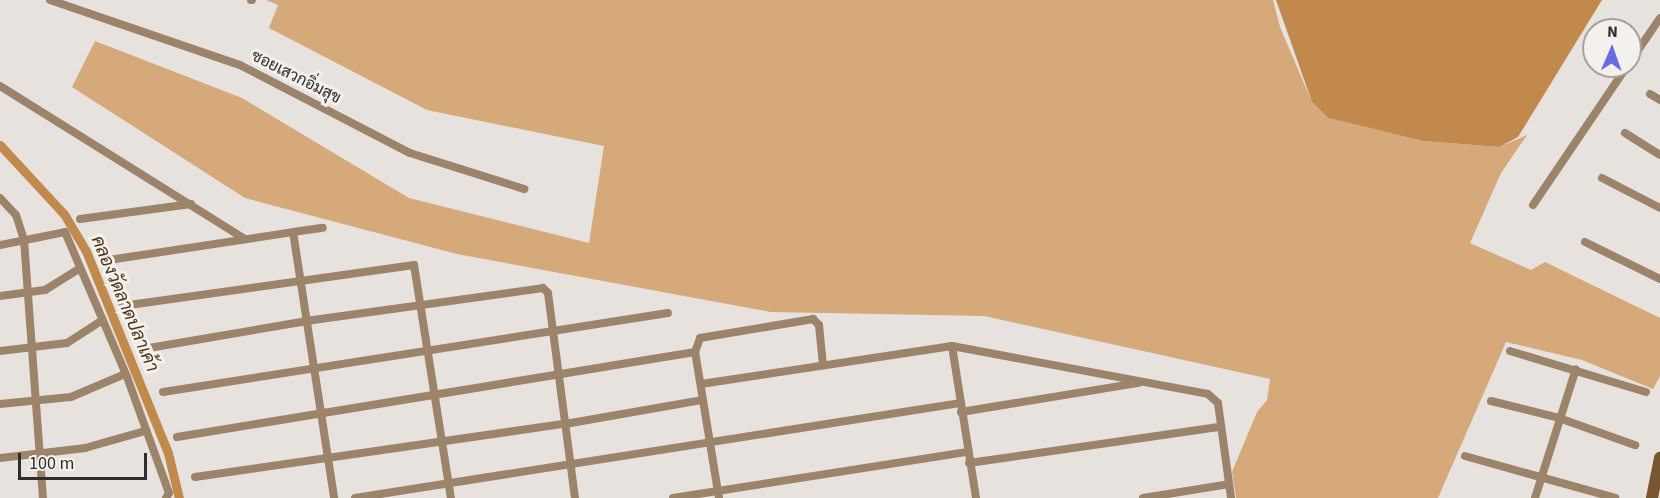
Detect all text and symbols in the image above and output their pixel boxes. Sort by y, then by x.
north arrow [1582,18,1642,78]
text: N [1607,21,1618,43]
street label: ซอยเสวกอิ่มสุข [248,46,344,108]
water label: คลองวัดลาดปลาเค้า [86,233,162,375]
scale bar [21,441,150,479]
text: 100 m [29,451,74,476]

